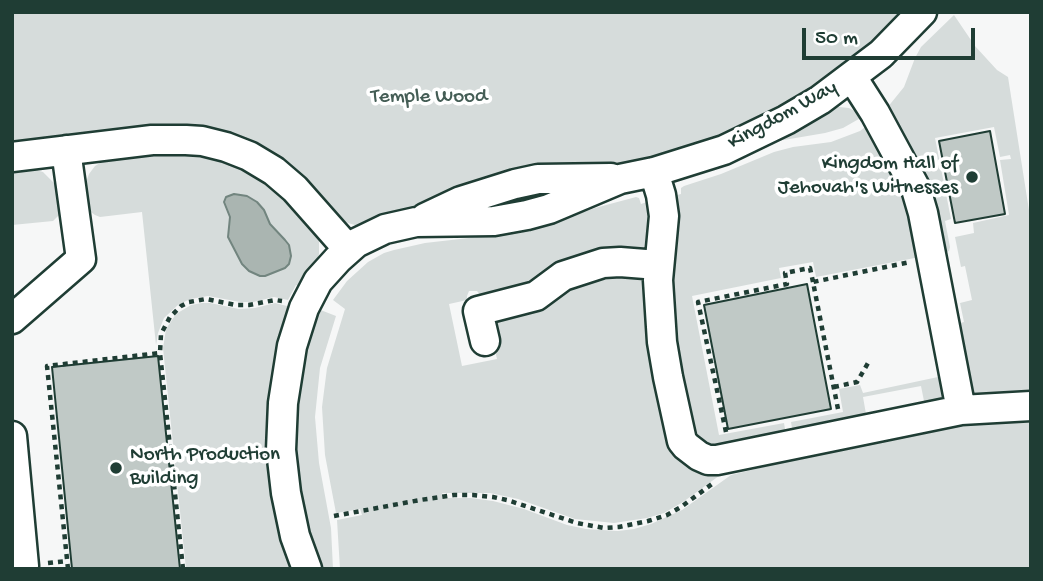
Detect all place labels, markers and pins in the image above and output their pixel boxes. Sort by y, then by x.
place label: Kingdom Hall of Jehovah's Witnesses [778,152,958,202]
marker: Kingdom Hall of Jehovah's Witnesses [964,169,980,185]
place label: North Production Building [130,443,280,493]
marker: North Production Building [108,460,124,476]

